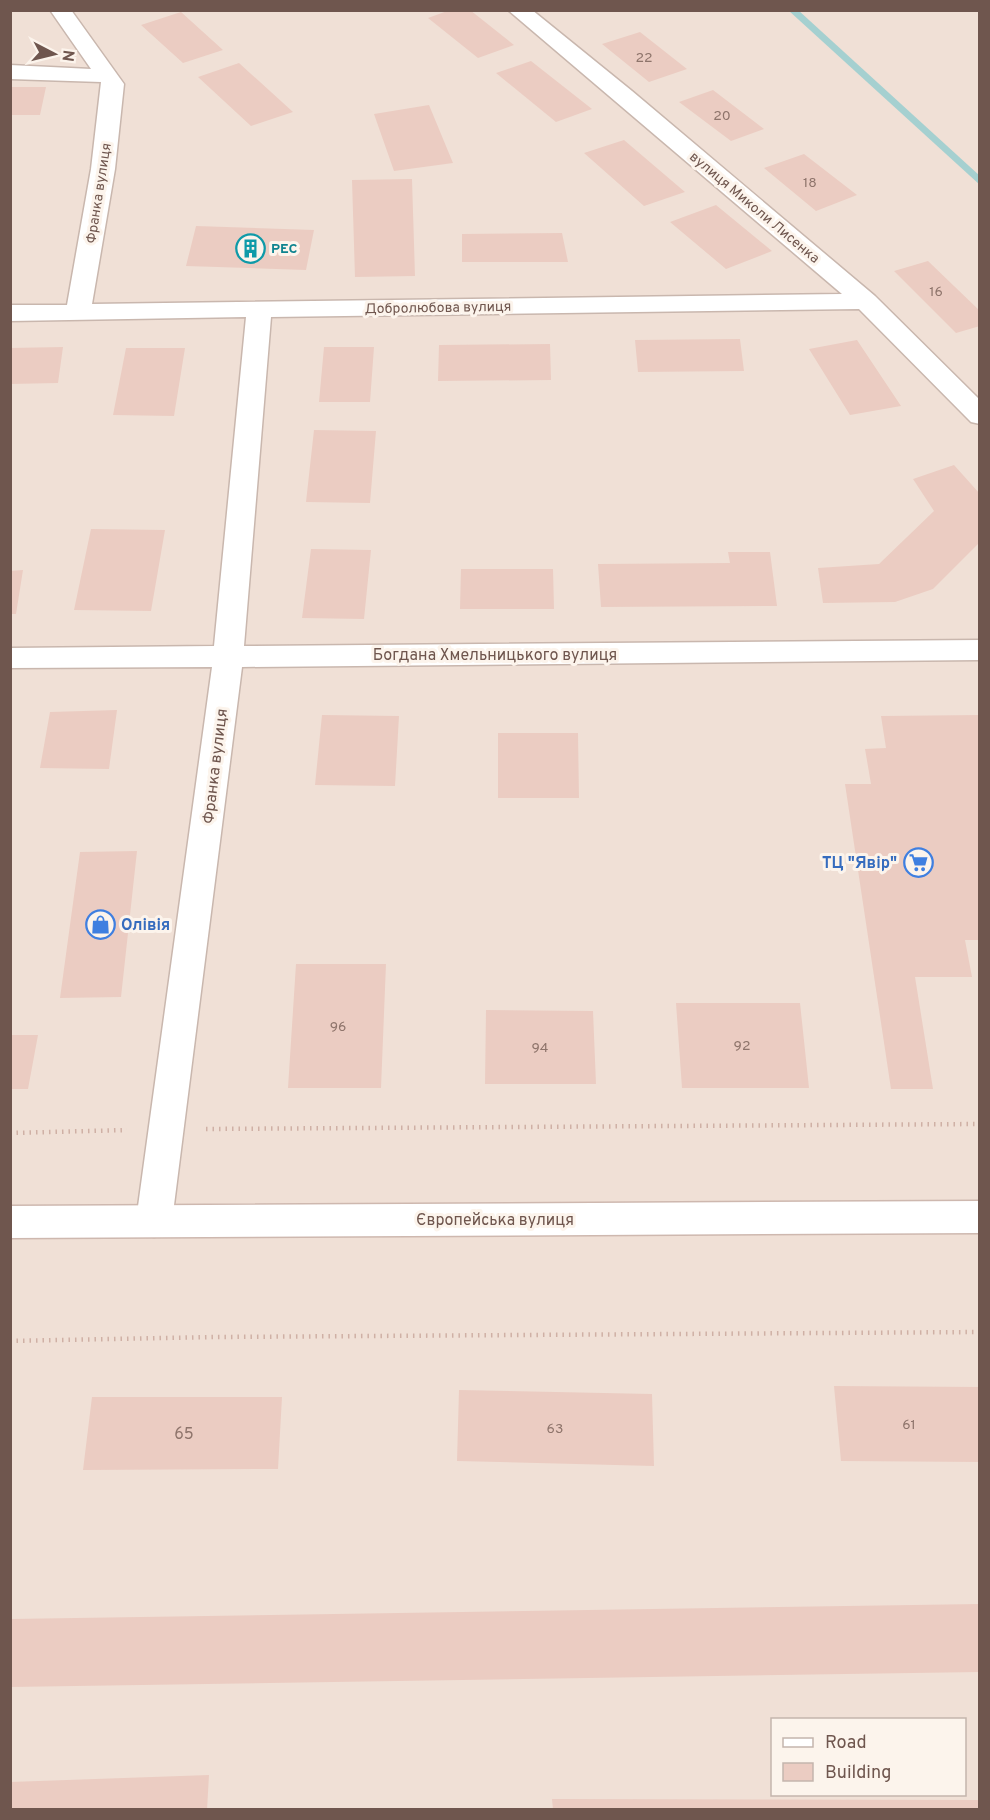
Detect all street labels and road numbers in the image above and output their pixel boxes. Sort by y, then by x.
street label: Франка вулиця [83,142,116,245]
street label: вулиця Миколи Лисенка [686,149,822,268]
street label: Добролюбова вулиця [365,299,511,318]
street label: Богдана Хмельницького вулиця [373,646,617,666]
street label: Франка вулиця [199,707,233,825]
street label: Європейська вулиця [416,1211,574,1231]

